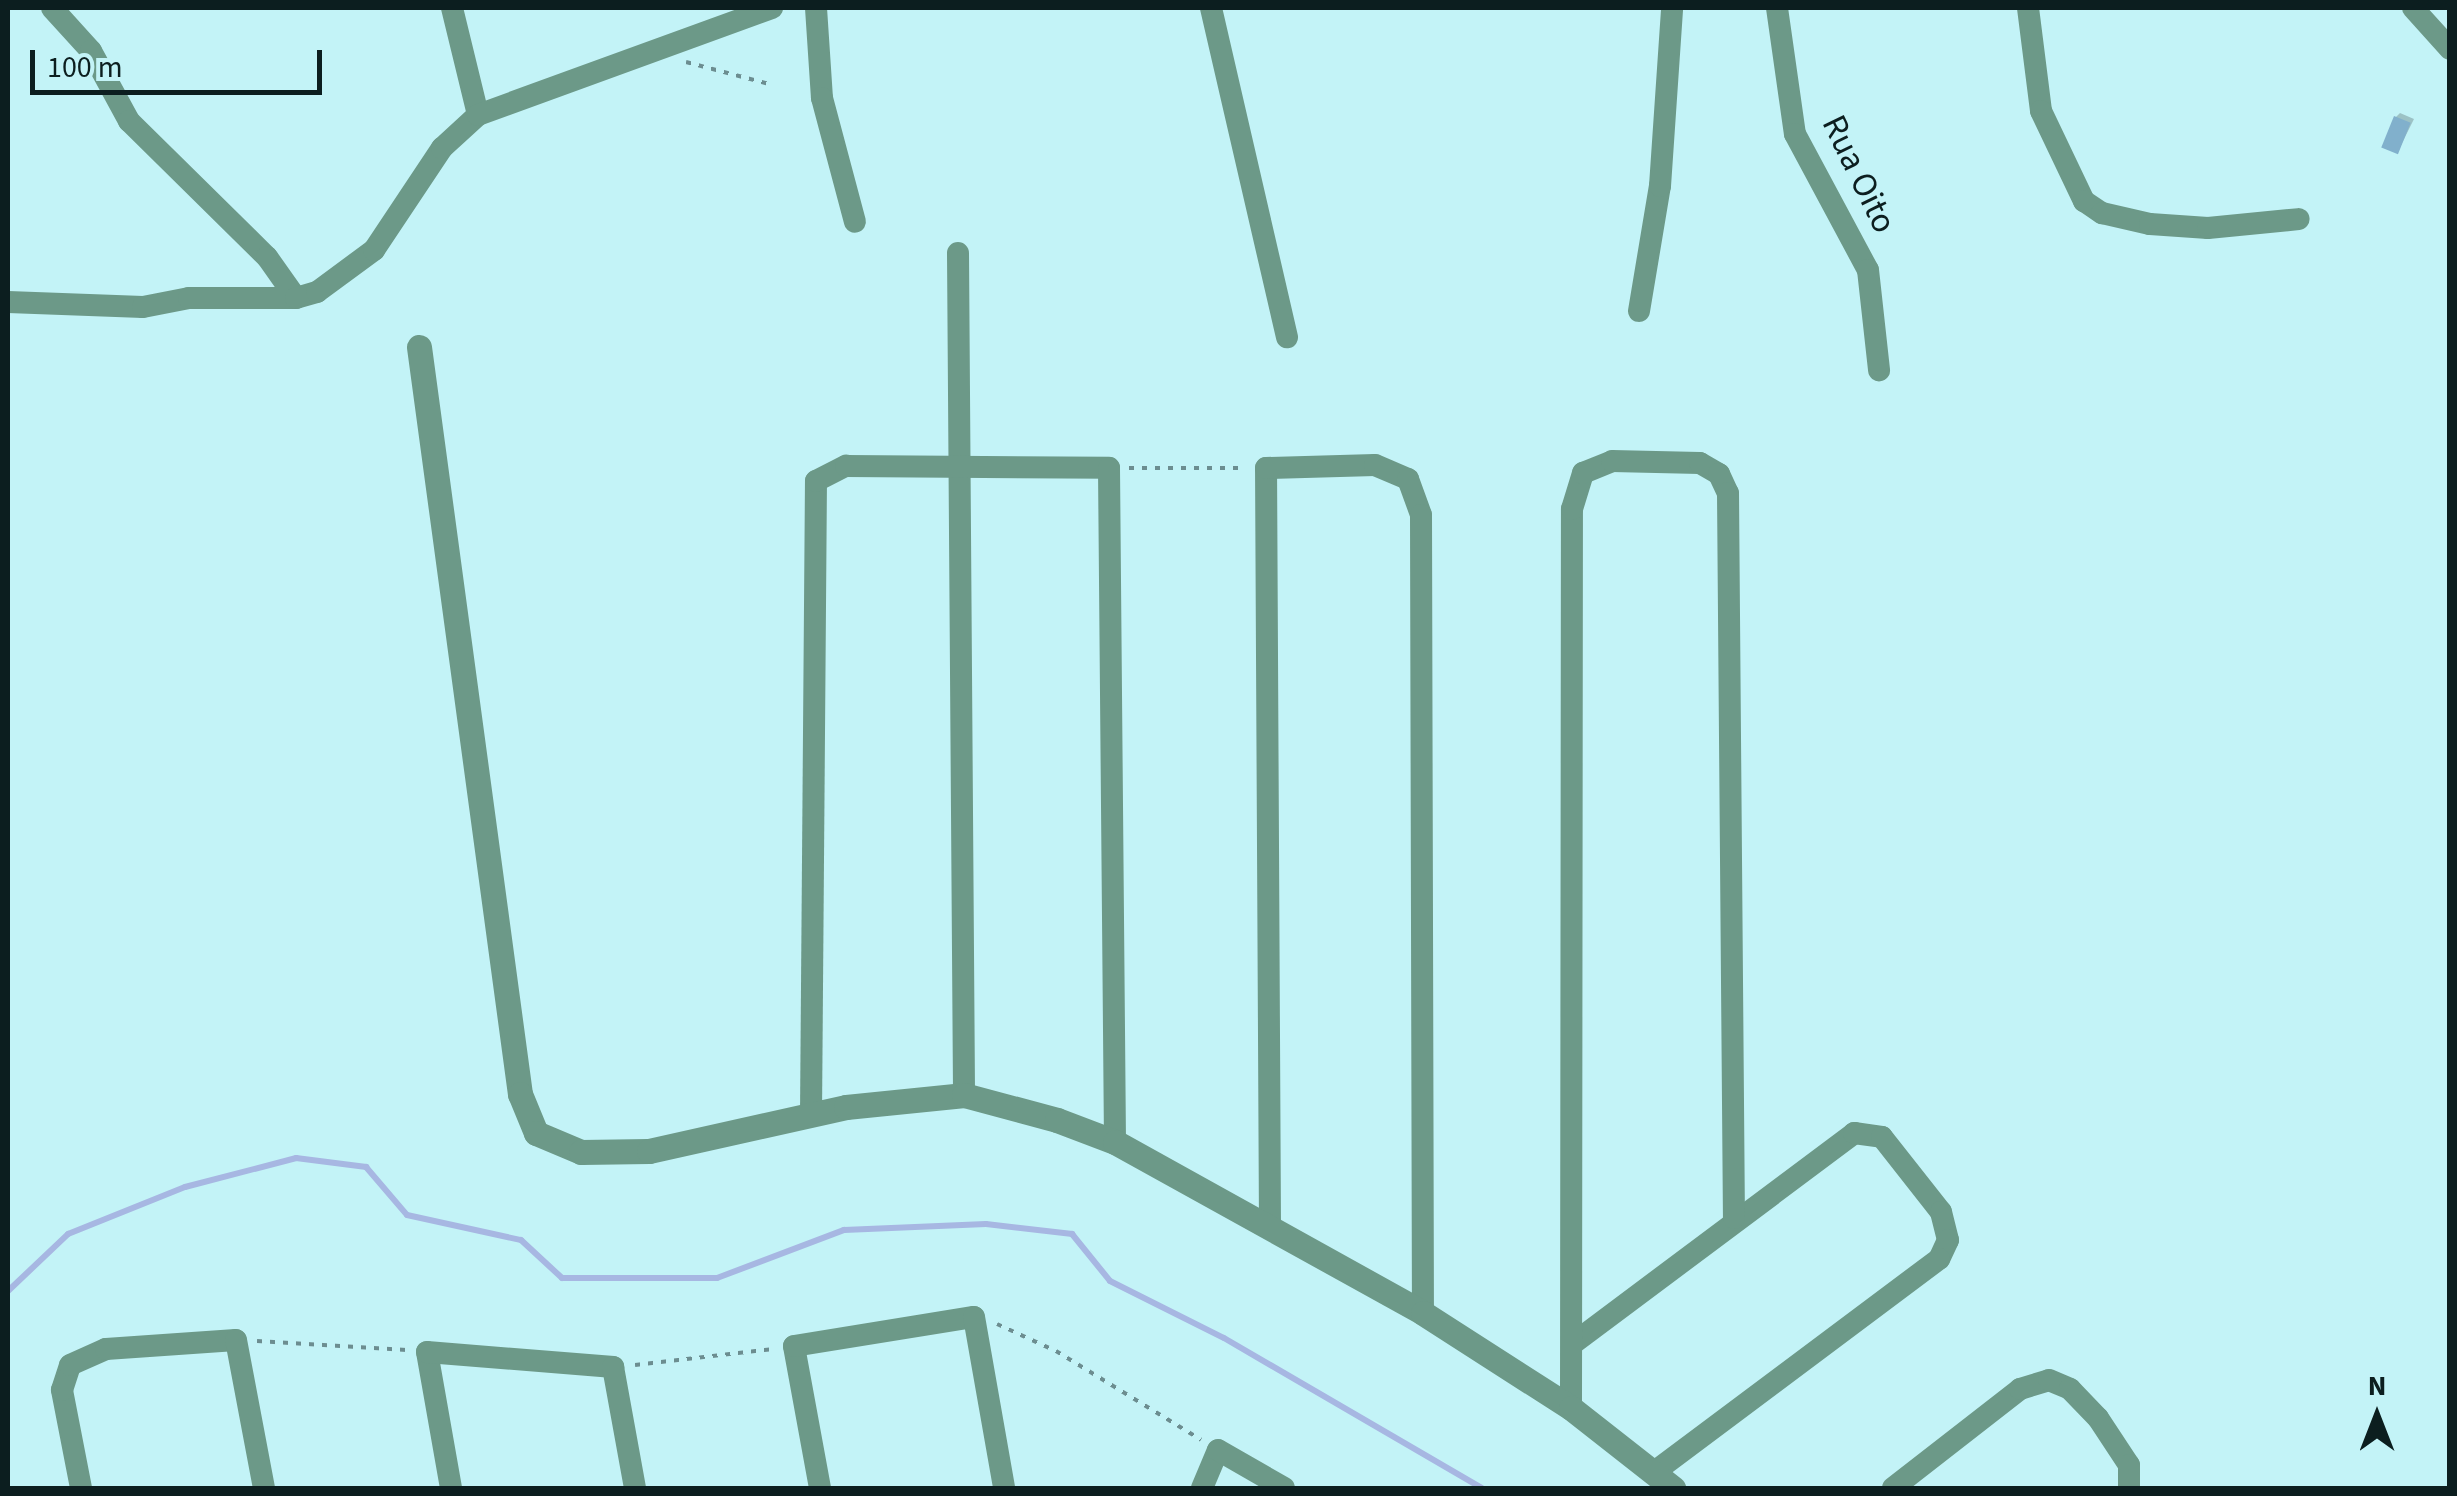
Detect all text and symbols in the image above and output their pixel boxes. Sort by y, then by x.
scale bar [35,30,328,92]
text: 100 m [47,46,123,89]
street label: Rua Oito [1813,108,1905,240]
north arrow [2327,1366,2427,1466]
text: N [2368,1366,2386,1406]

